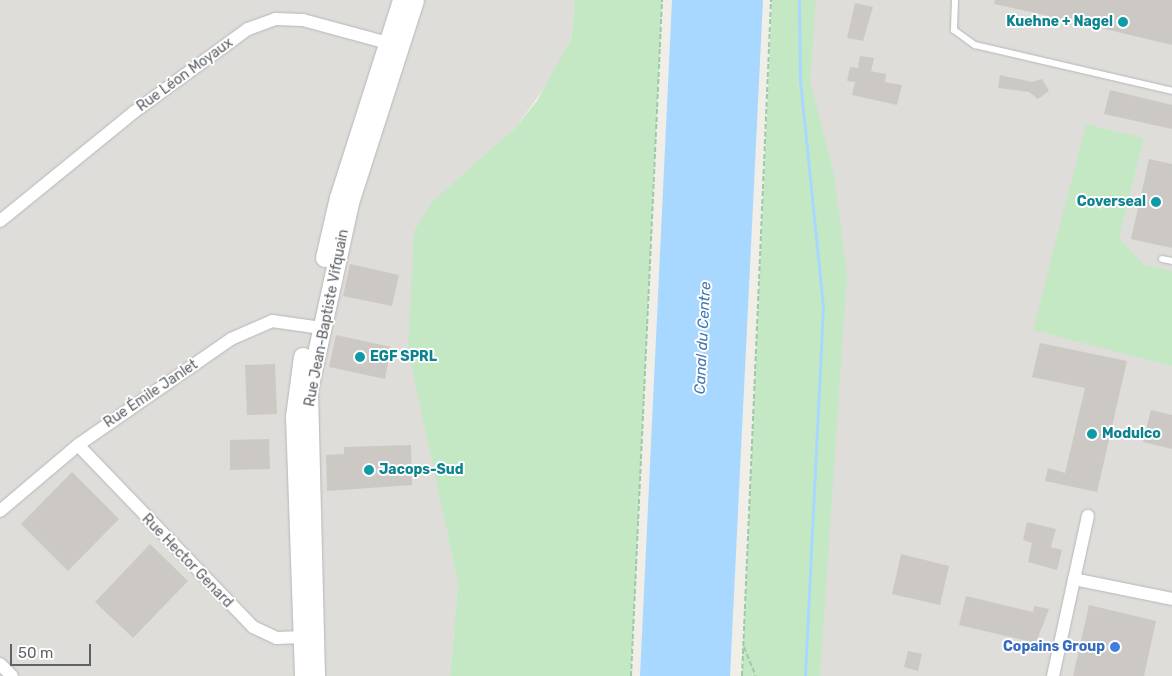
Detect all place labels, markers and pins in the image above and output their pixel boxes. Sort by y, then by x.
place label: Kuehne + Nagel [1006,14,1113,30]
marker: Kuehne + Nagel [1117,16,1129,28]
place label: Coverseal [1077,194,1146,210]
marker: Coverseal [1150,196,1162,208]
place label: EGF SPRL [370,349,437,365]
marker: EGF SPRL [354,351,366,363]
place label: Modulco [1102,426,1161,442]
marker: Modulco [1086,428,1098,440]
place label: Jacops-Sud [379,462,464,478]
marker: Jacops-Sud [363,464,375,476]
place label: Copains Group [1003,639,1105,655]
marker: Copains Group [1109,641,1121,653]

